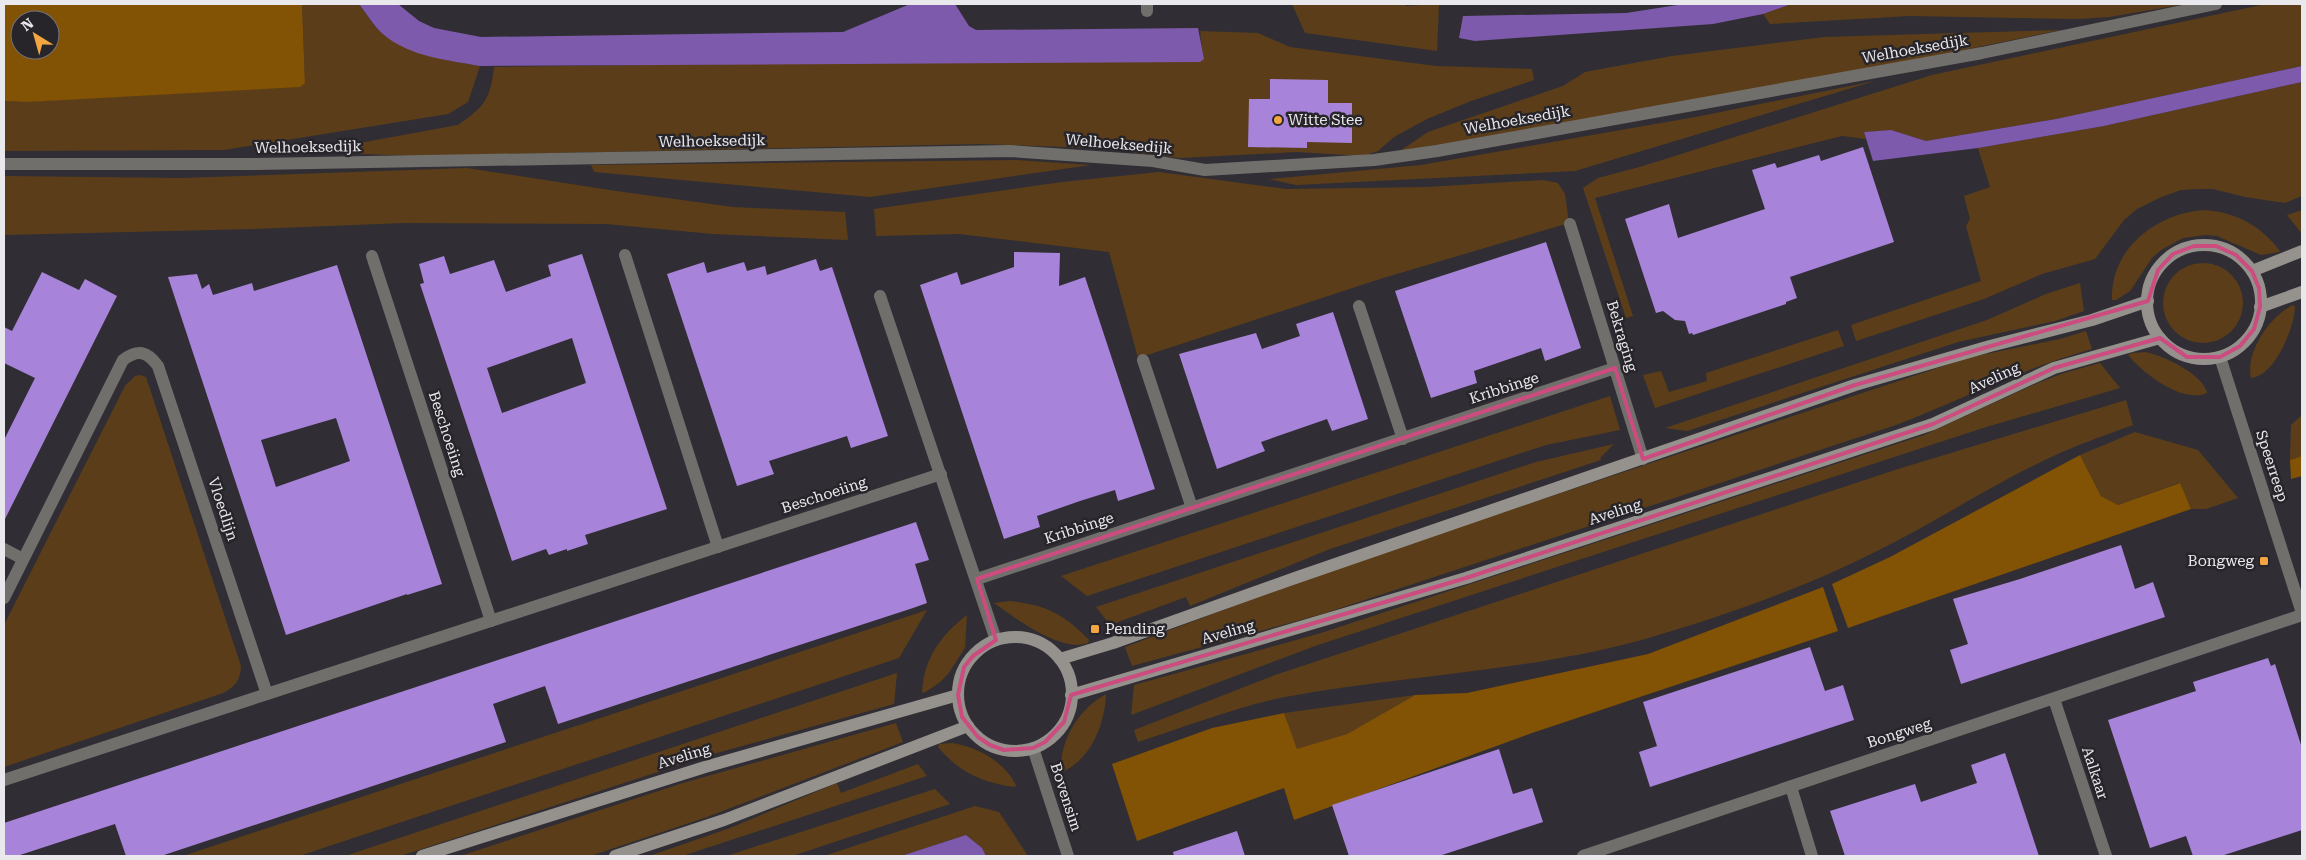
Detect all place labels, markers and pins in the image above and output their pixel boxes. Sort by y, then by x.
place label: Witte Stee [1288,111,1362,129]
marker: Witte Stee [1272,114,1284,126]
place label: Bongweg [2188,552,2254,570]
marker: Bongweg [2258,555,2270,567]
place label: Pending [1105,620,1165,638]
marker: Pending [1089,623,1101,635]

